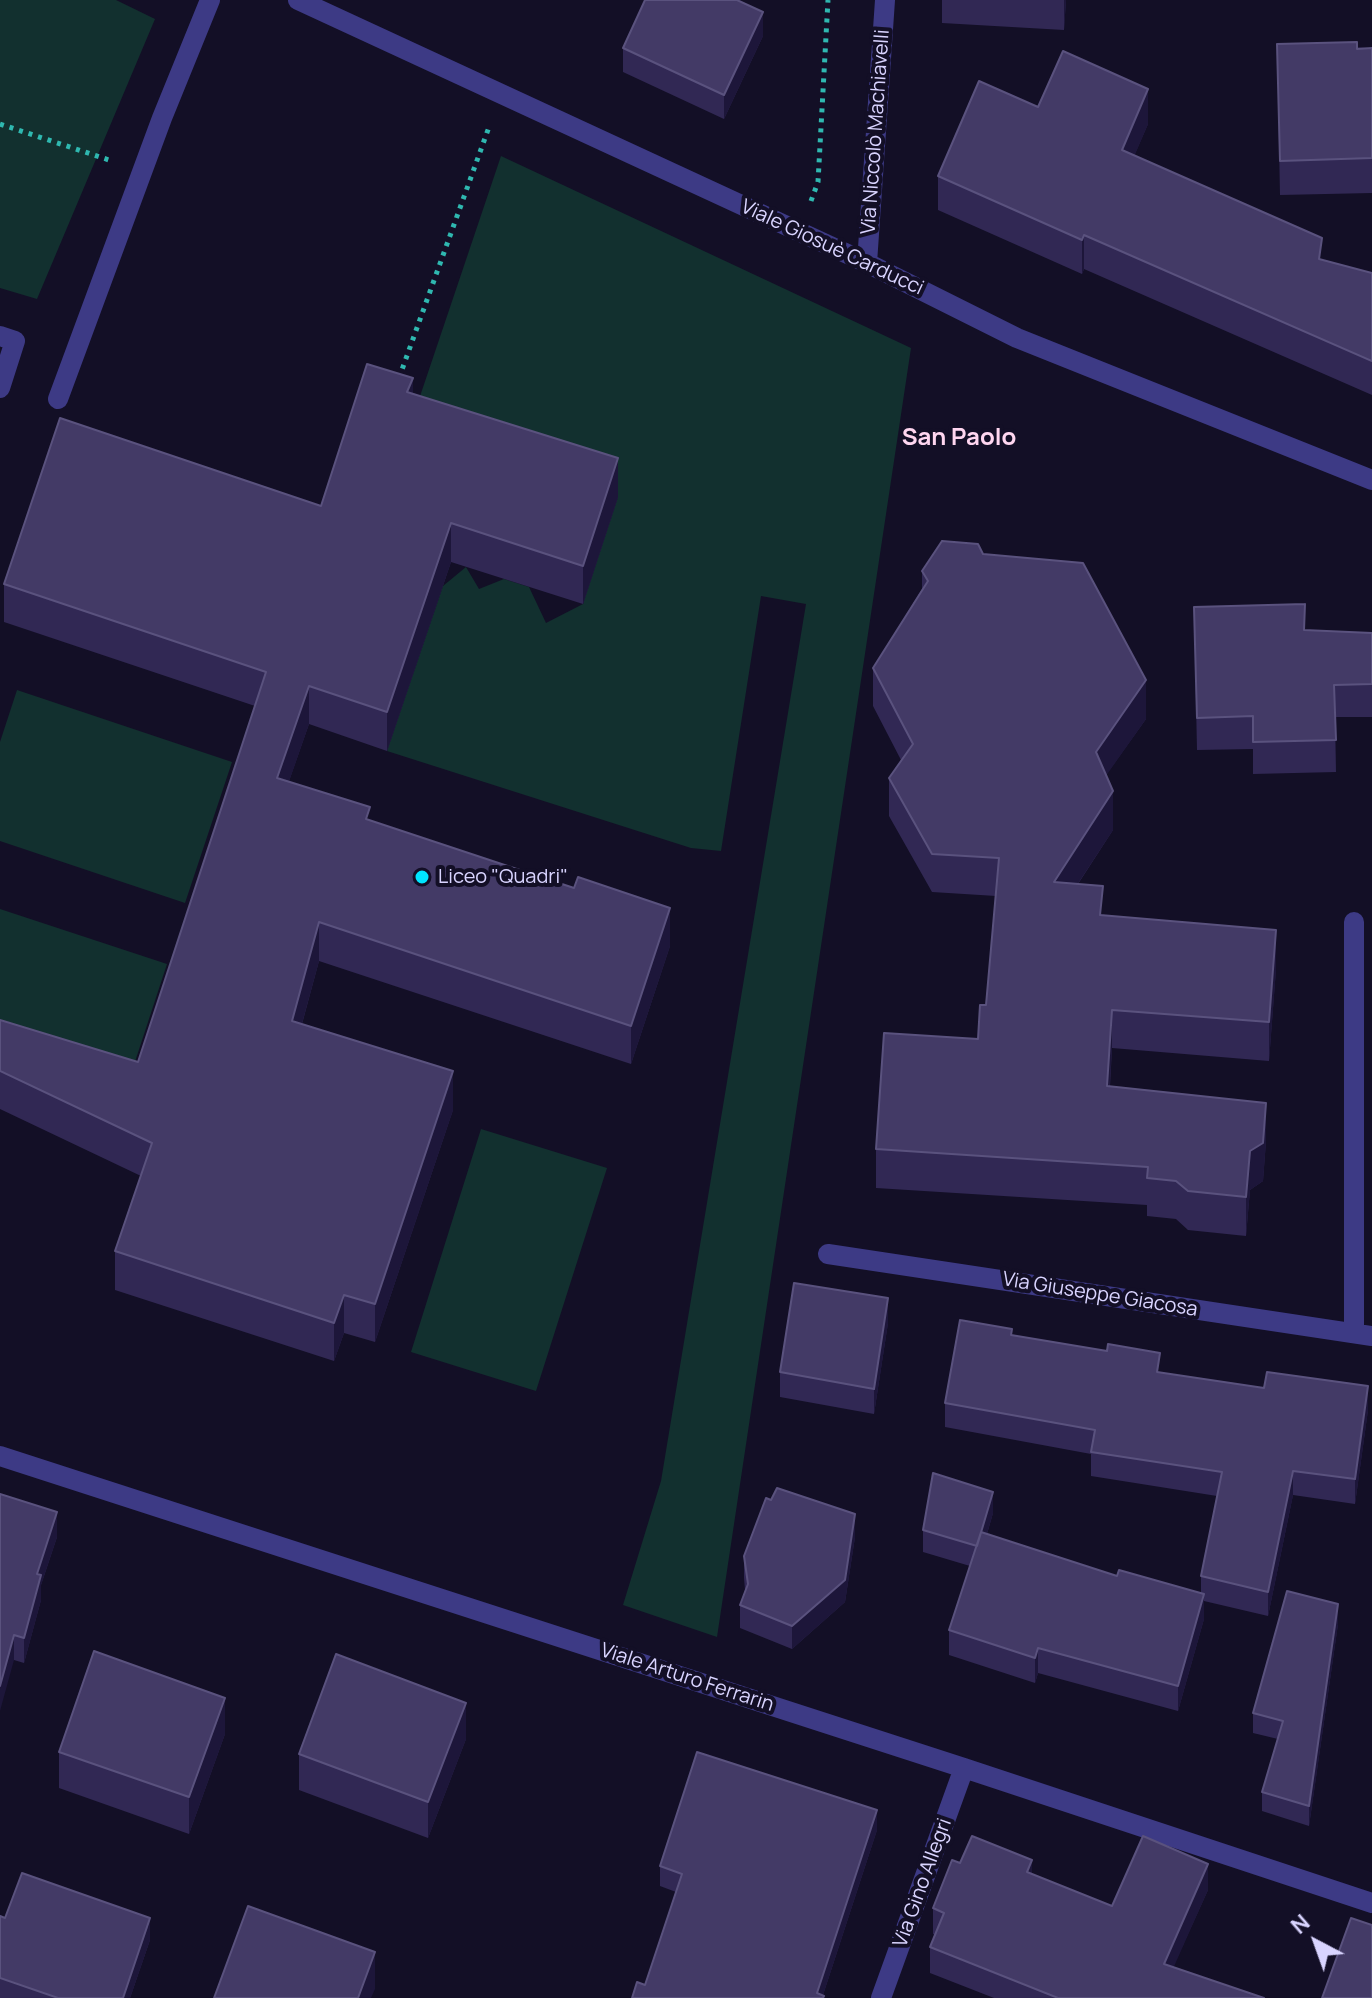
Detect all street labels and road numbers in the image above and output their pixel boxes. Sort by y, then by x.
street label: Via Niccolò Machiavelli [857,29,895,235]
street label: Viale Giosuè Carducci [737,195,927,301]
street label: Via Giuseppe Giacosa [1001,1268,1199,1322]
street label: Viale Arturo Ferrarin [597,1639,777,1717]
street label: Via Gino Allegri [889,1815,957,1951]

